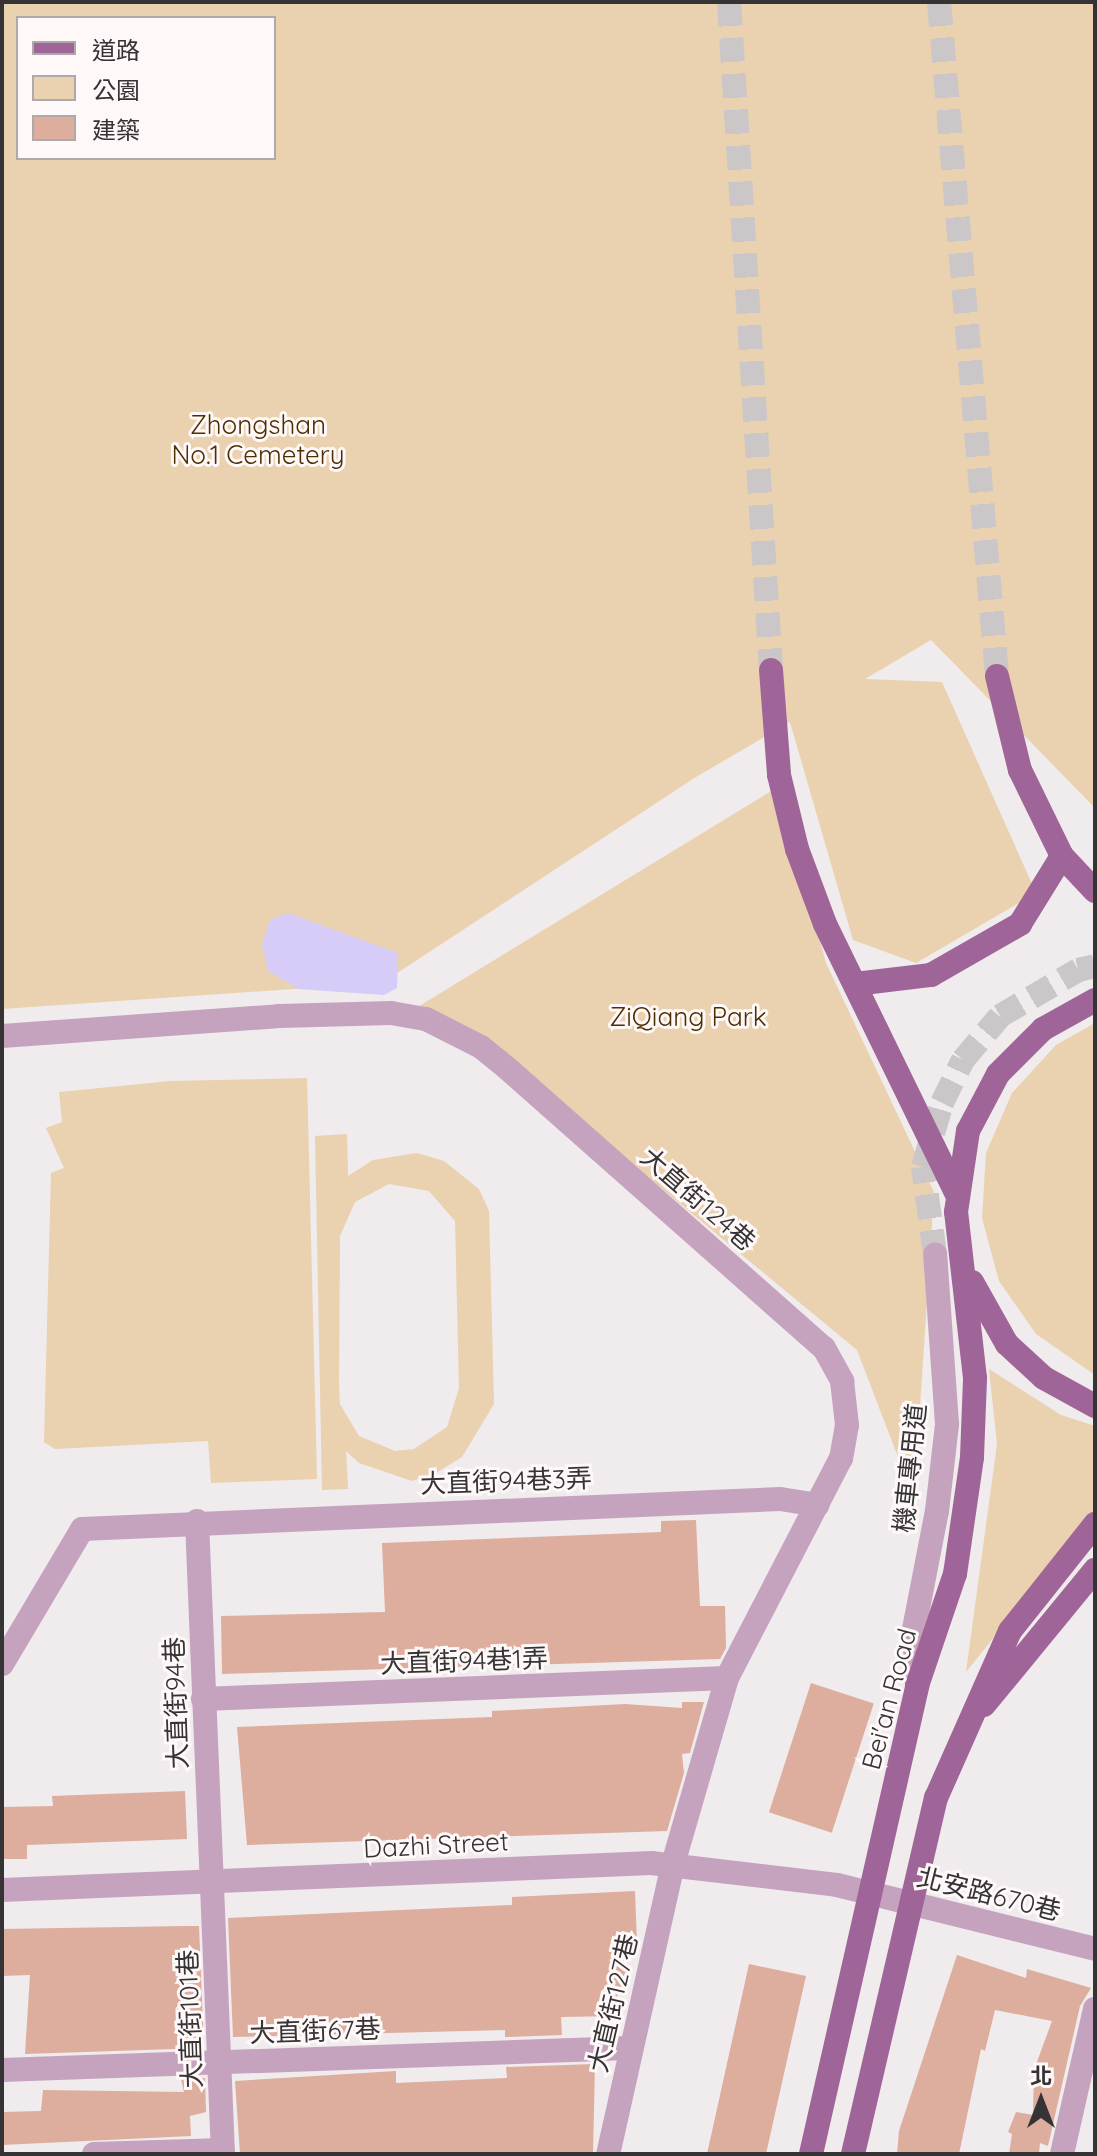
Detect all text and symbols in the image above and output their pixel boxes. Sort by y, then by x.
legend [16,16,276,160]
text: 道路 [92,35,140,65]
text: 公園 [92,75,140,105]
text: 建築 [92,115,140,145]
park label: Zhongshan No.1 Cemetery [171,409,345,470]
park label: ZiQiang Park [609,1001,767,1033]
street label: 大直街124巷 [634,1141,762,1257]
street label: 機車專用道 [888,1402,932,1534]
street label: 大直街94巷3弄 [420,1462,592,1500]
street label: Bei'an Road [855,1625,923,1773]
street label: 大直街94巷 [158,1636,194,1770]
street label: 大直街94巷1弄 [380,1642,548,1680]
street label: Dazhi Street [363,1826,509,1864]
street label: 北安路670巷 [914,1861,1064,1927]
street label: 大直街127巷 [582,1931,644,2075]
street label: 大直街101巷 [172,1949,208,2089]
street label: 大直街67巷 [249,2013,381,2049]
north arrow [1001,2060,1081,2140]
text: 北 [1030,2062,1052,2090]

